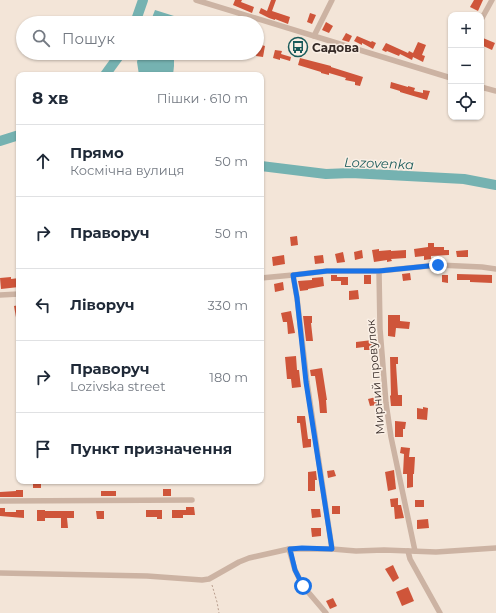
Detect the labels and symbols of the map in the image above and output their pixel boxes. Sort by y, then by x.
bus stop icon: Садова [287,36,309,58]
place label: Садова [312,40,359,55]
water label: Lozovenka [344,154,414,172]
route end [429,256,447,274]
street label: Мирний провулок [362,319,388,435]
route start [294,577,312,595]

